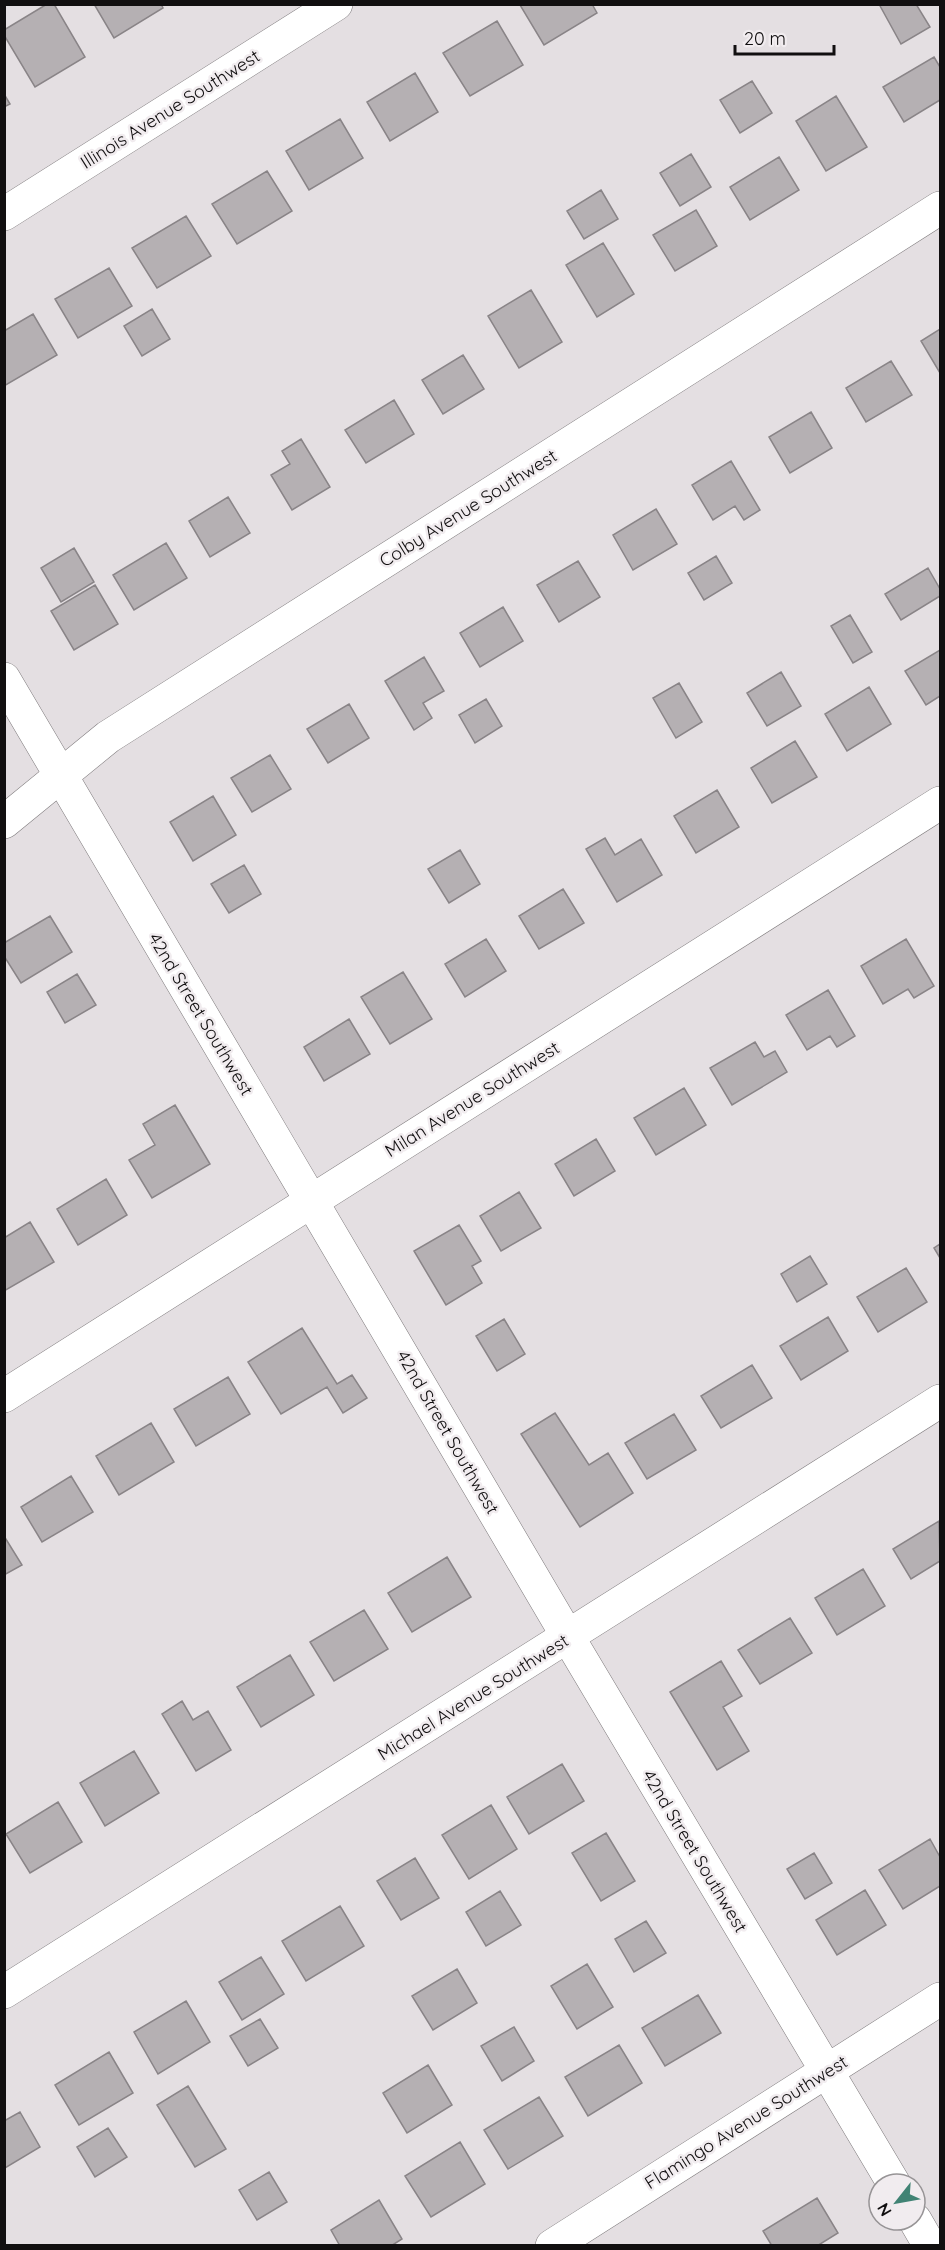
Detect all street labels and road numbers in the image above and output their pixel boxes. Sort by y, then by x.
street label: Illinois Avenue Southwest [76,44,264,174]
street label: Colby Avenue Southwest [375,444,561,572]
street label: 42nd Street Southwest [143,929,259,1099]
street label: Milan Avenue Southwest [381,1036,563,1162]
street label: 42nd Street Southwest [392,1346,504,1518]
street label: Michael Avenue Southwest [373,1629,573,1765]
street label: 42nd Street Southwest [637,1766,753,1936]
street label: Flamingo Avenue Southwest [640,2050,852,2194]

